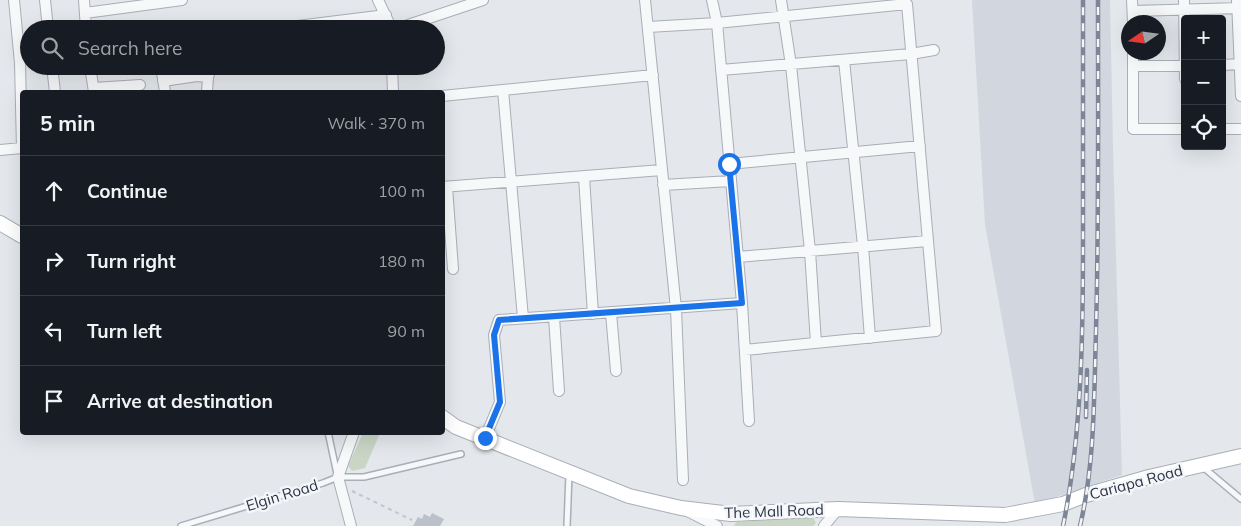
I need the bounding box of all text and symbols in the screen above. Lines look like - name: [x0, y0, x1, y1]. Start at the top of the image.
- north arrow: [1121, 15, 1166, 60]
- map controls: [1181, 15, 1226, 150]
- button: +: [1181, 15, 1226, 60]
- search box: [20, 20, 445, 75]
- icon: search: [38, 34, 66, 62]
- text: Search here: [78, 36, 182, 60]
- button: −: [1181, 60, 1226, 105]
- button: locate: [1181, 105, 1226, 150]
- text: 5 min: [40, 110, 95, 136]
- text: Walk · 370 m: [327, 113, 425, 133]
- route start: [718, 153, 741, 176]
- icon: ahead: [40, 177, 68, 205]
- text: Continue: [87, 179, 167, 203]
- text: 100 m: [378, 181, 425, 201]
- icon: right: [40, 247, 68, 275]
- text: Turn right: [87, 249, 176, 273]
- text: 180 m: [378, 251, 425, 271]
- icon: left: [40, 317, 68, 345]
- text: Turn left: [87, 319, 162, 343]
- text: 90 m: [388, 321, 425, 341]
- icon: arrive: [40, 387, 68, 415]
- text: Arrive at destination: [87, 389, 273, 413]
- route end: [474, 427, 497, 450]
- street label: Cariapa Road: [1087, 460, 1185, 504]
- street label: Elgin Road: [244, 475, 320, 515]
- street label: The Mall Road: [724, 500, 824, 522]

